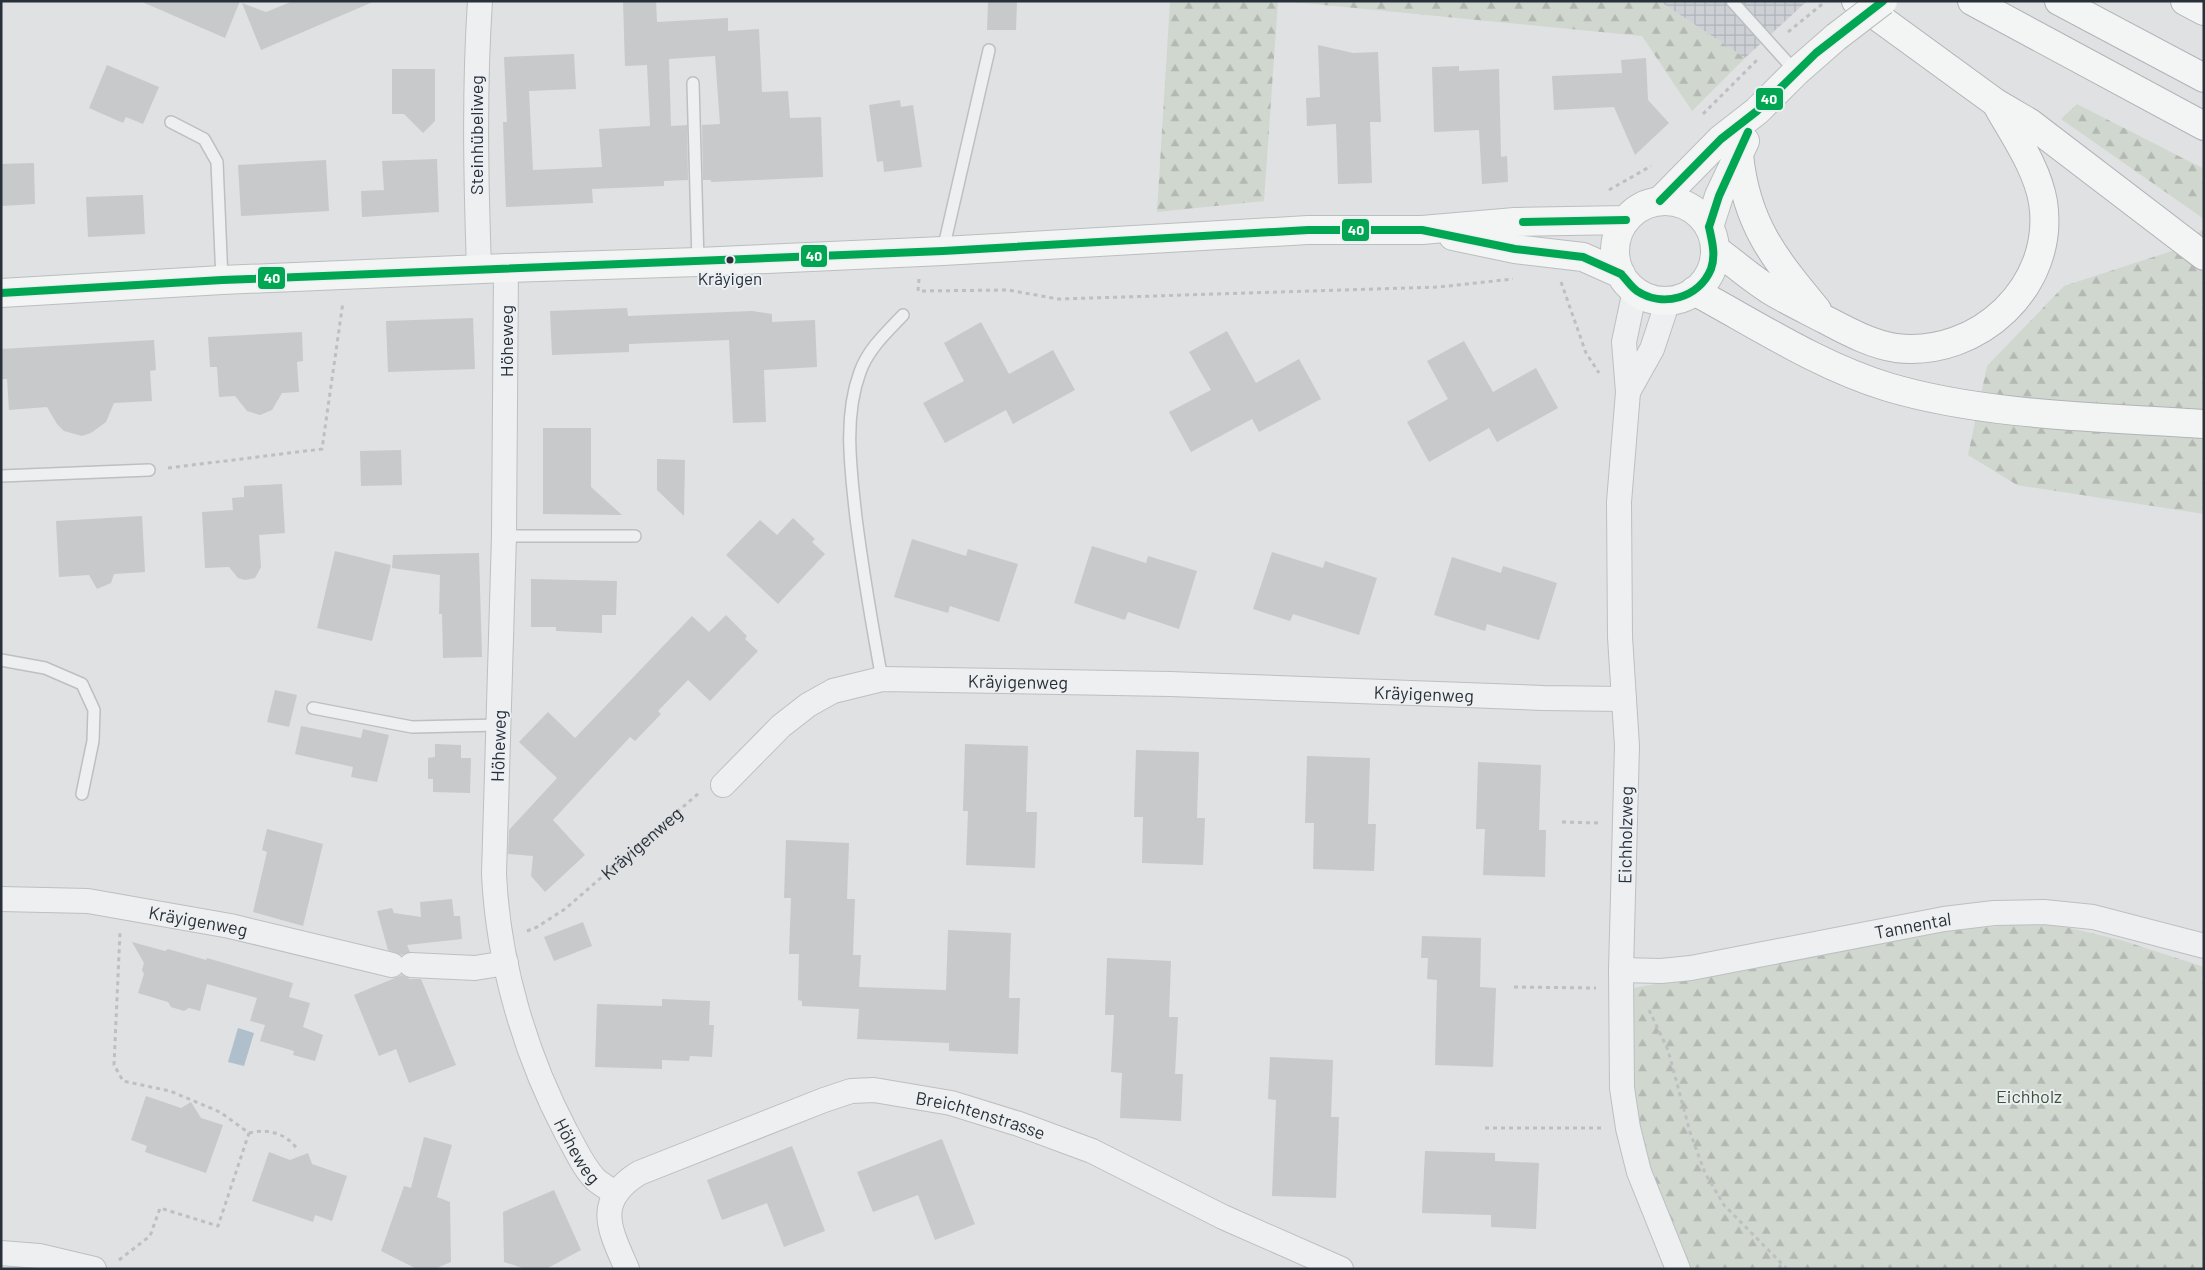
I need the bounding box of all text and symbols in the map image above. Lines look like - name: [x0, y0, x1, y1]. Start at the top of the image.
- street label: Steinhübeliweg: [465, 75, 487, 195]
- line badge: 40: [1755, 87, 1784, 111]
- text: 40: [1761, 90, 1777, 107]
- line badge: 40: [1341, 218, 1370, 242]
- text: 40: [1348, 221, 1364, 238]
- line badge: 40: [800, 244, 828, 268]
- text: 40: [806, 247, 822, 264]
- marker: Kräyigen: [725, 255, 735, 265]
- line badge: 40: [257, 266, 286, 290]
- place label: Kräyigen: [698, 268, 762, 288]
- text: 40: [264, 269, 280, 286]
- street label: Höheweg: [495, 305, 517, 377]
- street label: Kräyigenweg: [968, 669, 1068, 693]
- street label: Kräyigenweg: [1373, 681, 1474, 706]
- street label: Höheweg: [486, 710, 510, 782]
- street label: Eichholzweg: [1613, 786, 1637, 884]
- street label: Kräyigenweg: [596, 802, 686, 884]
- street label: Kräyigenweg: [147, 901, 250, 941]
- street label: Tannental: [1872, 907, 1952, 943]
- park label: Eichholz: [1996, 1085, 2062, 1107]
- street label: Breichtenstrasse: [914, 1086, 1049, 1144]
- street label: Höheweg: [550, 1114, 605, 1188]

